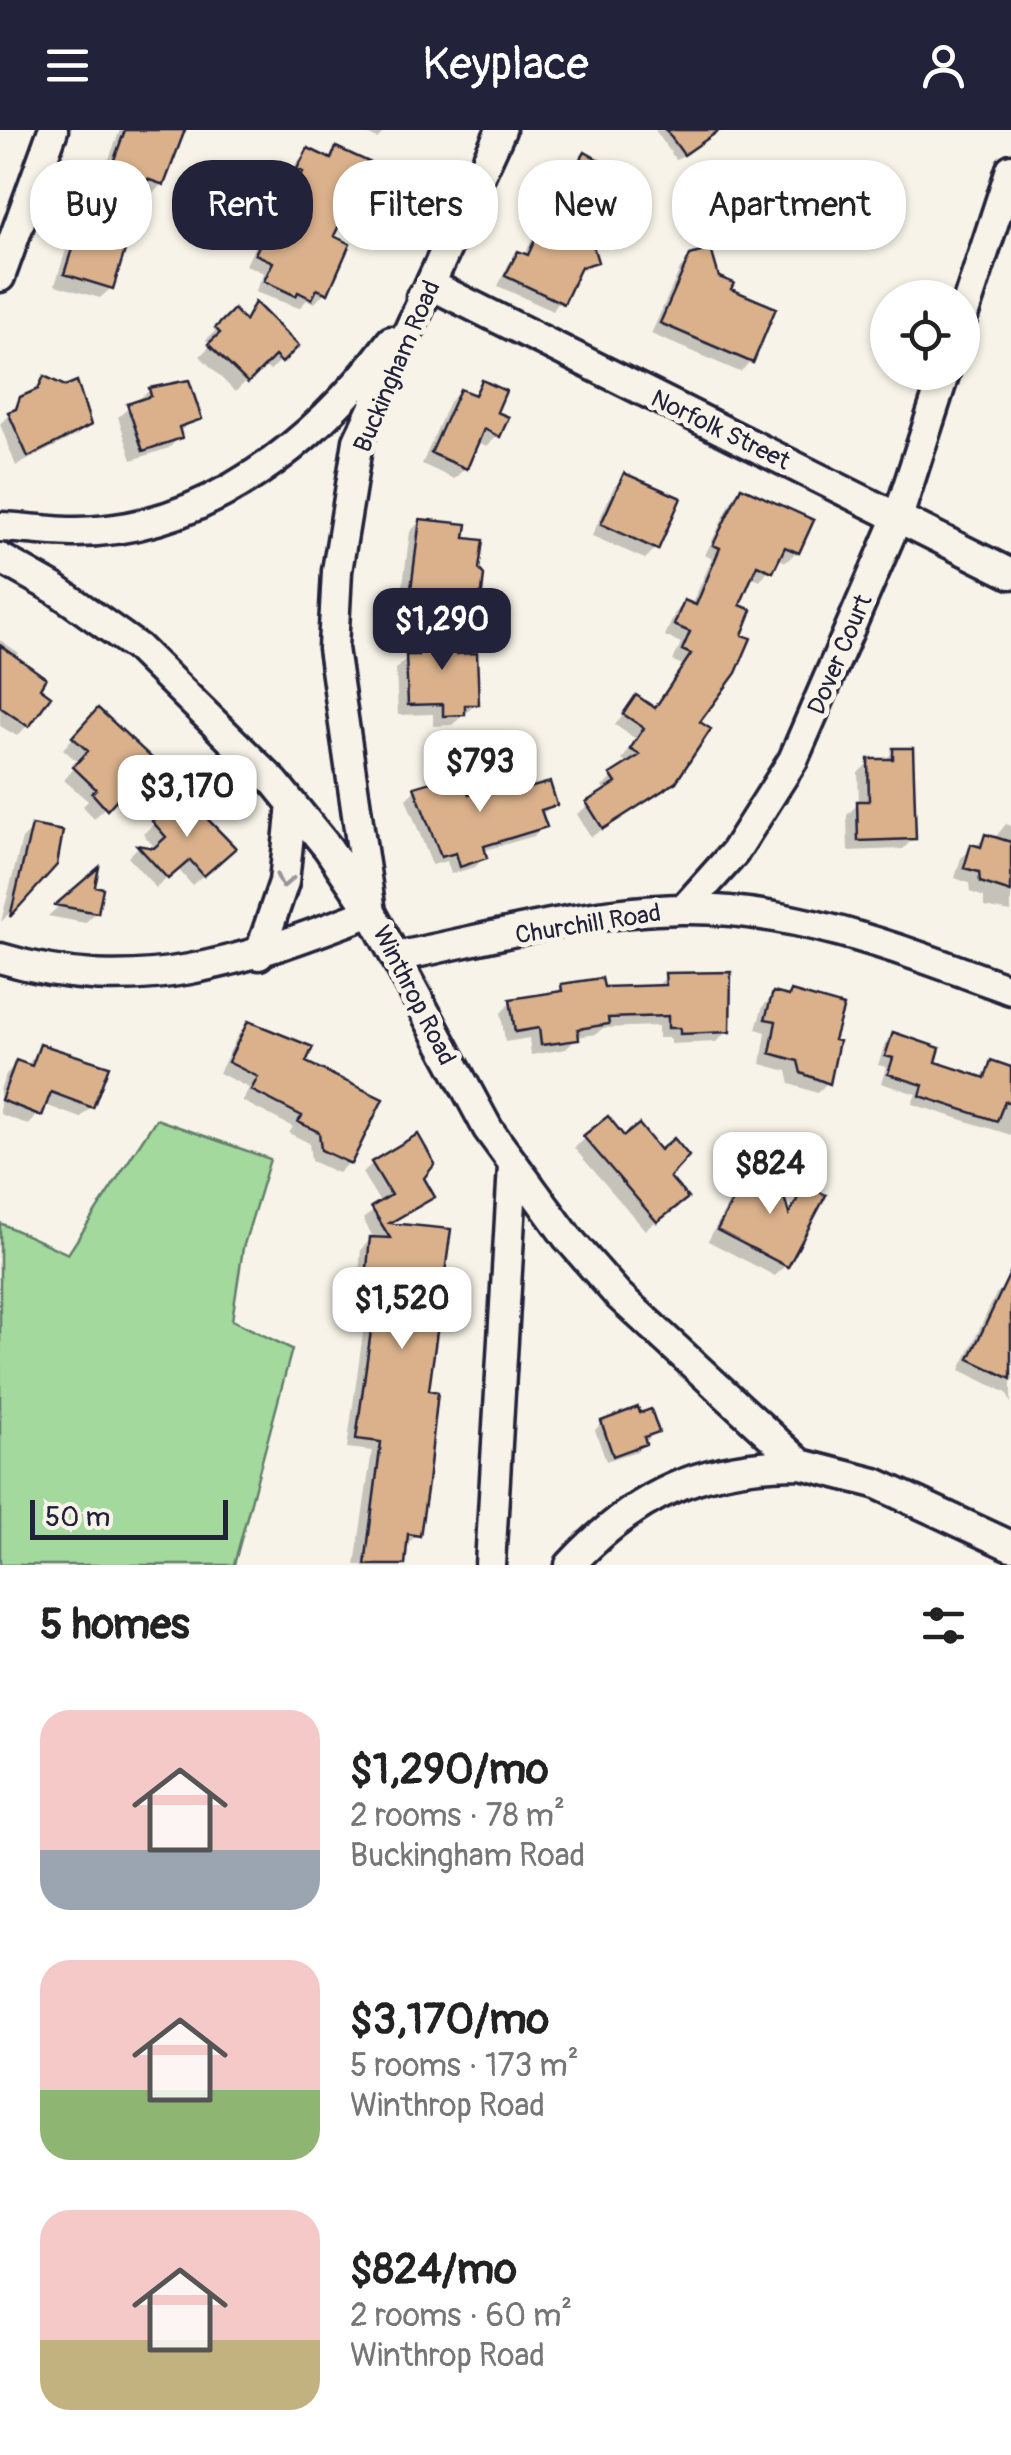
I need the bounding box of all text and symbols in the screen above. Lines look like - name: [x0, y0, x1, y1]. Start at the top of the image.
- text: Keyplace: [422, 37, 589, 93]
- icon: menu: [40, 38, 95, 93]
- icon: person: [916, 38, 971, 93]
- chip: Buy: [30, 160, 152, 250]
- chip: Rent: [172, 160, 313, 250]
- chip: Filters: [333, 160, 498, 250]
- chip: New: [518, 160, 652, 250]
- chip: Apartment: [672, 160, 906, 250]
- street label: Buckingham Road: [347, 276, 448, 457]
- map controls: [870, 280, 980, 390]
- button: locate: [870, 280, 980, 390]
- street label: Norfolk Street: [646, 383, 796, 478]
- pin: $1,290: [361, 588, 523, 673]
- street label: Dover Court: [801, 589, 880, 719]
- text: $1,290: [395, 600, 489, 640]
- pin: $793: [421, 730, 539, 815]
- text: $793: [446, 742, 514, 782]
- pin: $3,170: [106, 755, 268, 840]
- text: $3,170: [140, 767, 234, 807]
- one-way arrow: [274, 872, 295, 889]
- street label: Churchill Road: [513, 898, 663, 951]
- street label: Winthrop Road: [365, 921, 462, 1071]
- pin: $824: [711, 1132, 829, 1217]
- text: $824: [735, 1144, 805, 1184]
- pin: $1,520: [321, 1267, 483, 1352]
- text: $1,520: [354, 1279, 450, 1319]
- scale bar: [30, 1495, 228, 1540]
- text: 50 m: [45, 1500, 110, 1535]
- icon: filters: [916, 1598, 971, 1653]
- text: 5 homes: [40, 1599, 190, 1651]
- text: $1,290/mo: [350, 1744, 549, 1796]
- icon: home: [120, 1750, 240, 1870]
- text: 2 rooms · 78 m²: [350, 1796, 565, 1836]
- text: Buckingham Road: [350, 1836, 585, 1876]
- text: $3,170/mo: [350, 1994, 549, 2046]
- icon: home: [120, 2000, 240, 2120]
- text: 5 rooms · 173 m²: [350, 2046, 579, 2086]
- text: Winthrop Road: [350, 2086, 545, 2126]
- text: $824/mo: [350, 2244, 517, 2296]
- icon: home: [120, 2250, 240, 2370]
- text: 2 rooms · 60 m²: [350, 2296, 572, 2336]
- text: Winthrop Road: [350, 2336, 545, 2376]

